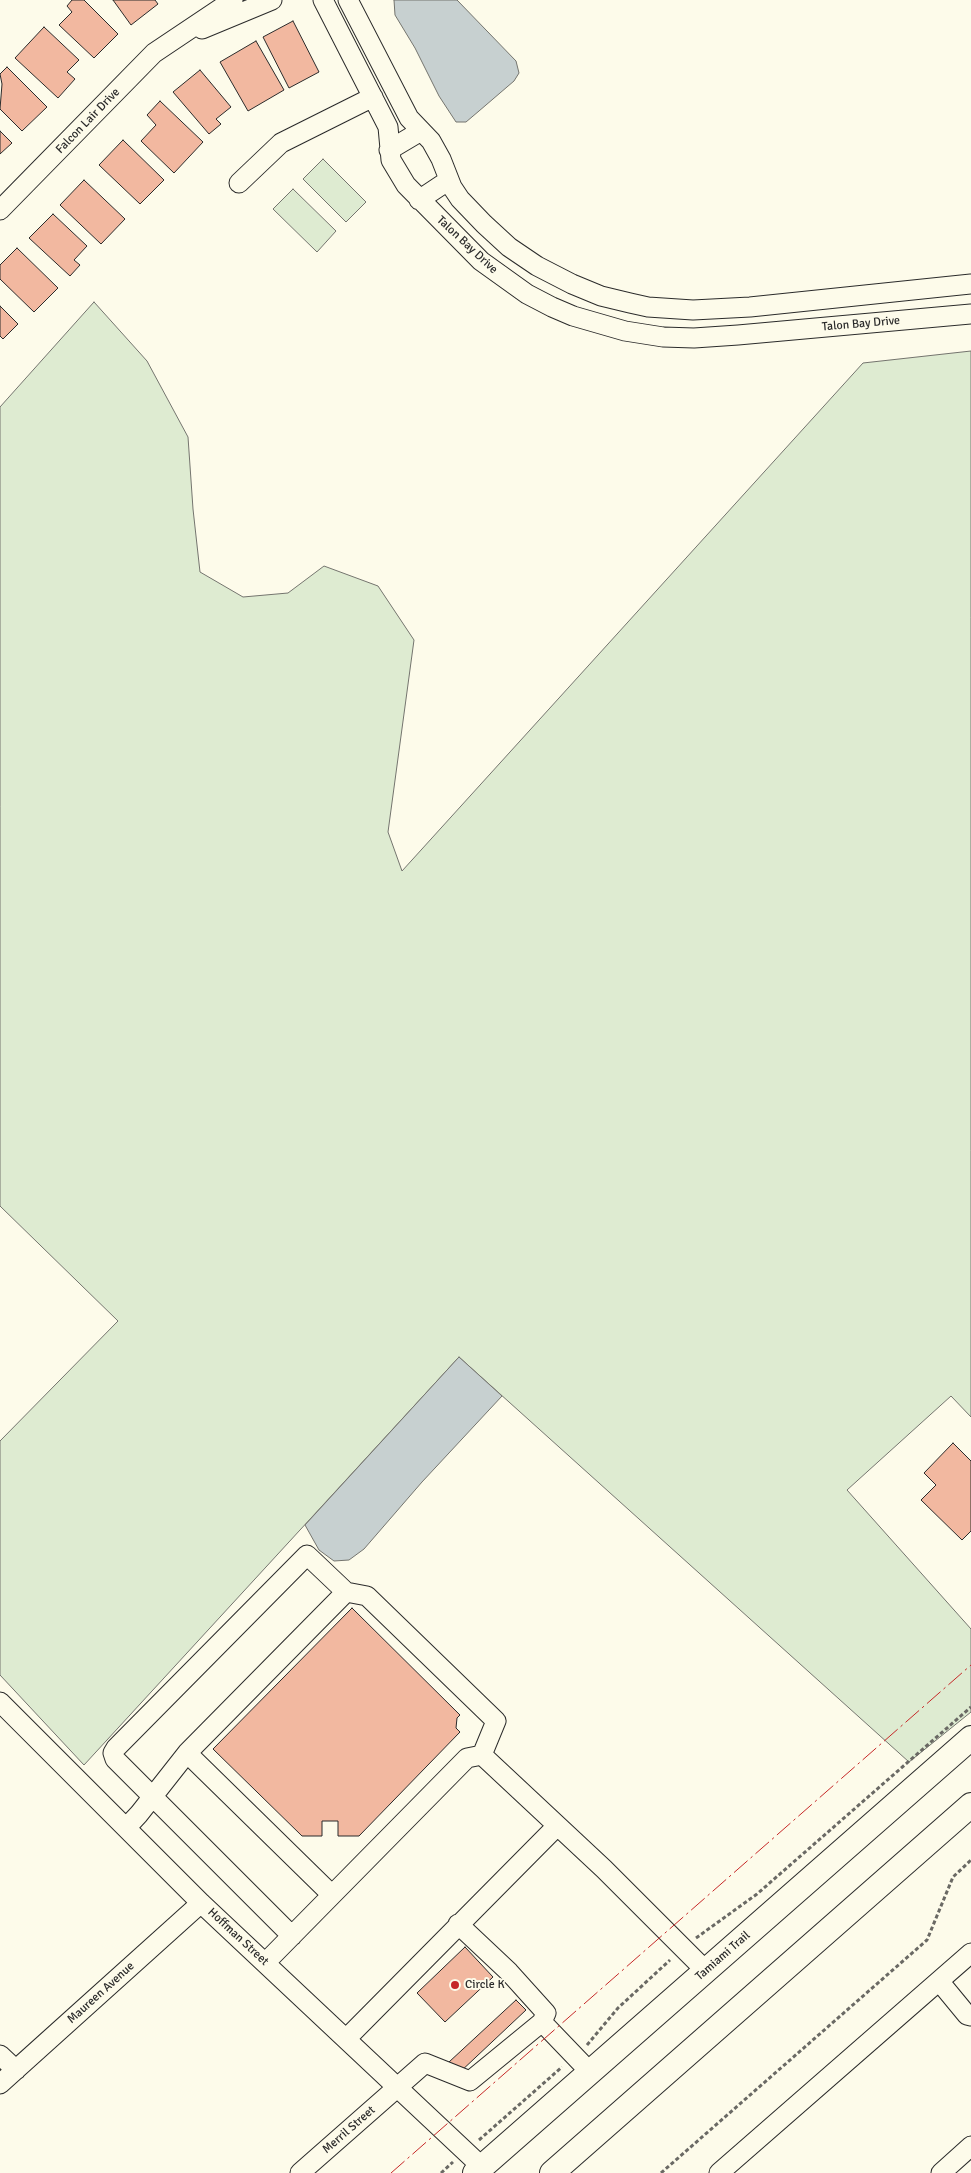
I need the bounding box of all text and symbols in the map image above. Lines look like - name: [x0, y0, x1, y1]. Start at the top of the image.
- street label: Falcon Lair Drive: [53, 85, 123, 157]
- street label: Talon Bay Drive: [433, 213, 501, 277]
- street label: Talon Bay Drive: [821, 313, 901, 335]
- street label: Hoffman Street: [205, 1905, 271, 1969]
- street label: Tamiami Trail: [693, 1928, 753, 1984]
- street label: Maureen Avenue: [65, 1959, 137, 2027]
- place label: Circle K: [465, 1978, 505, 1992]
- marker: Circle K: [449, 1979, 461, 1991]
- street label: Merril Street: [320, 2103, 378, 2157]

